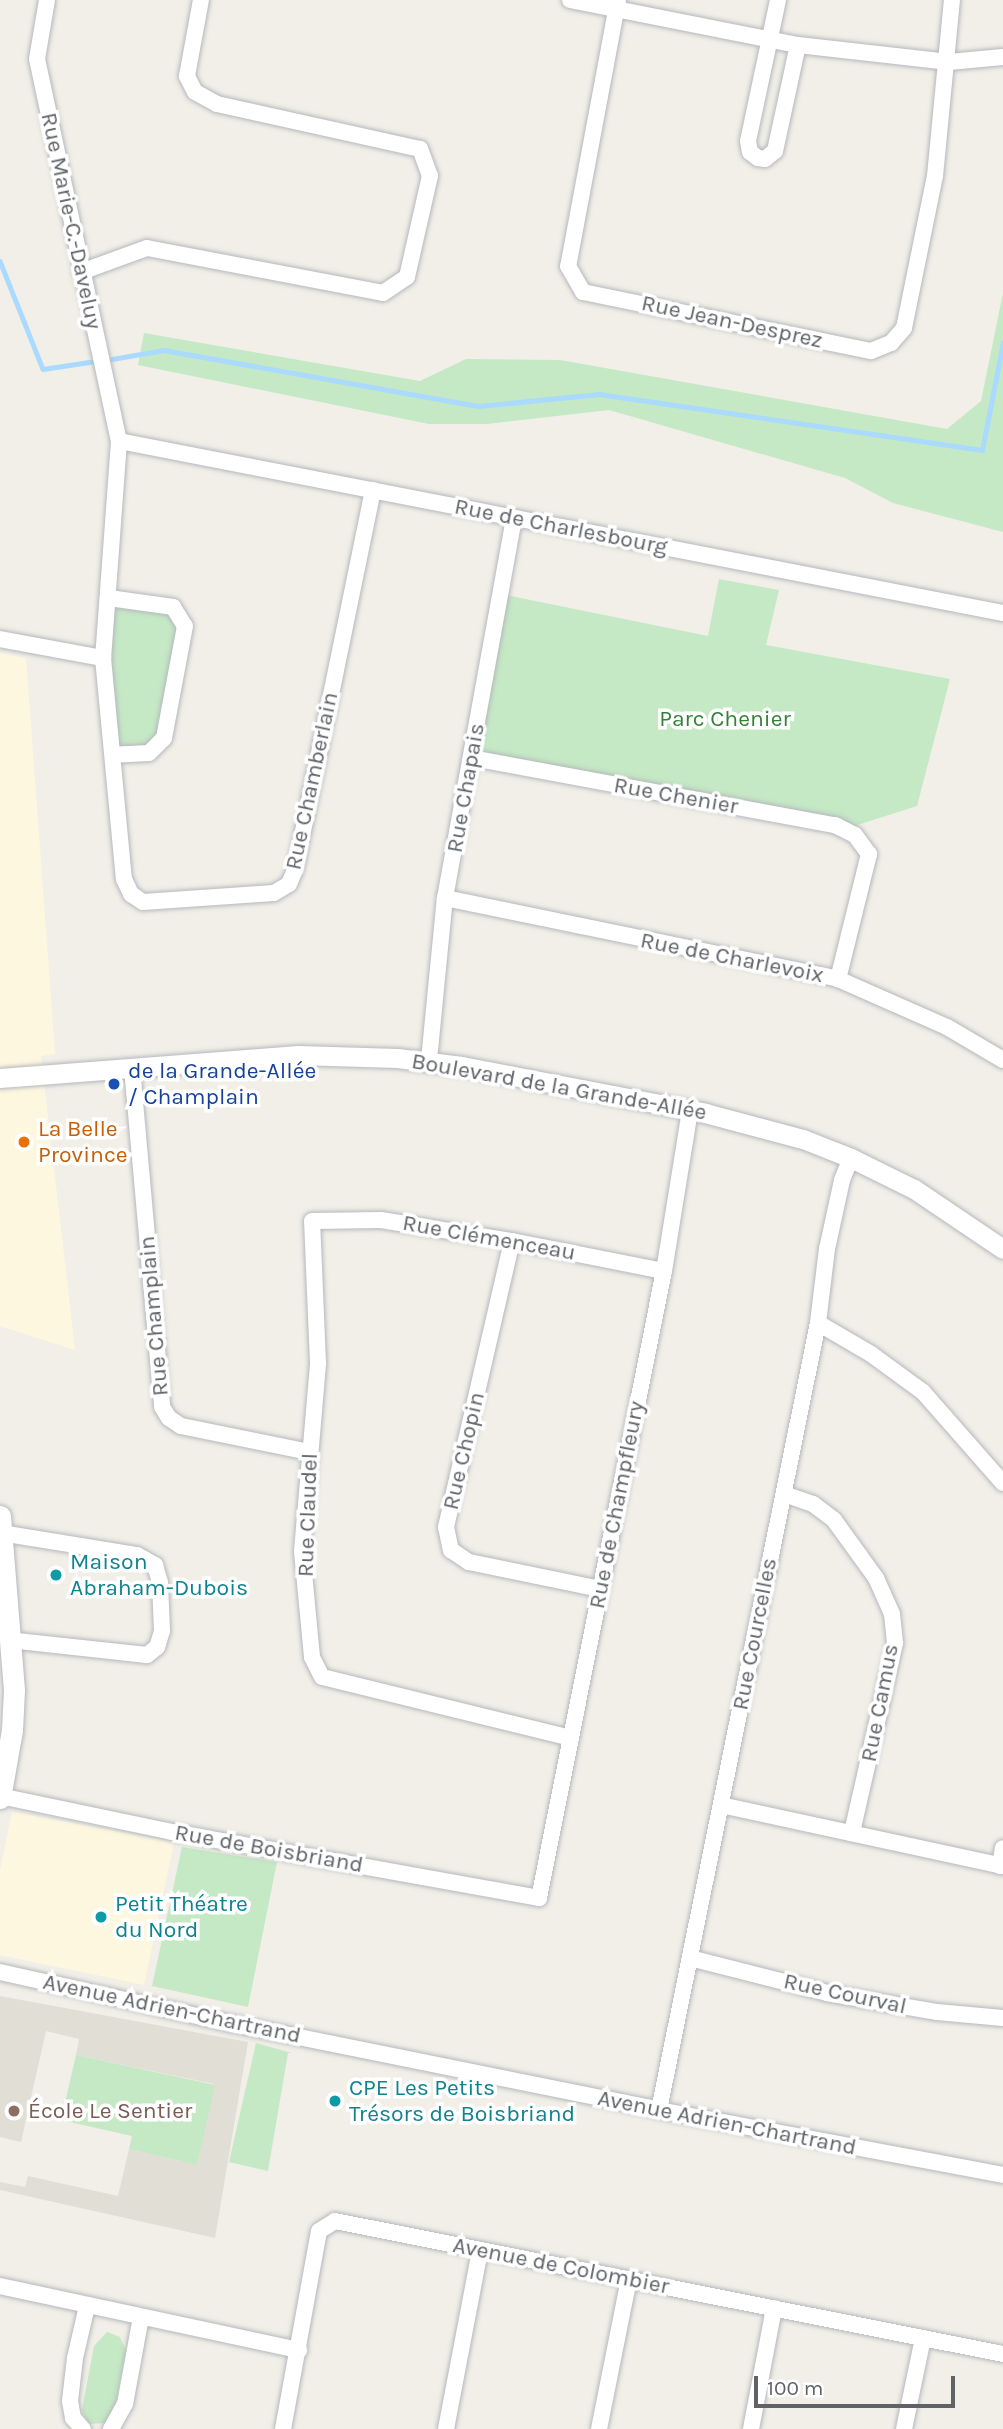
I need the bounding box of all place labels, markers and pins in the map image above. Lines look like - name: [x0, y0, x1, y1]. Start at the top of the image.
- place label: de la Grande-Allée / Champlain: [128, 1057, 316, 1111]
- marker: de la Grande-Allée / Champlain: [106, 1076, 122, 1092]
- place label: La Belle Province: [38, 1115, 128, 1169]
- marker: La Belle Province: [16, 1134, 32, 1150]
- place label: Maison Abraham-Dubois: [70, 1548, 248, 1602]
- marker: Maison Abraham-Dubois: [48, 1567, 64, 1583]
- place label: Petit Théatre du Nord: [115, 1890, 248, 1944]
- marker: Petit Théatre du Nord: [93, 1909, 109, 1925]
- place label: CPE Les Petits Trésors de Boisbriand: [349, 2074, 575, 2128]
- marker: CPE Les Petits Trésors de Boisbriand: [327, 2093, 343, 2109]
- place label: École Le Sentier: [28, 2097, 192, 2125]
- marker: École Le Sentier: [6, 2103, 22, 2119]

